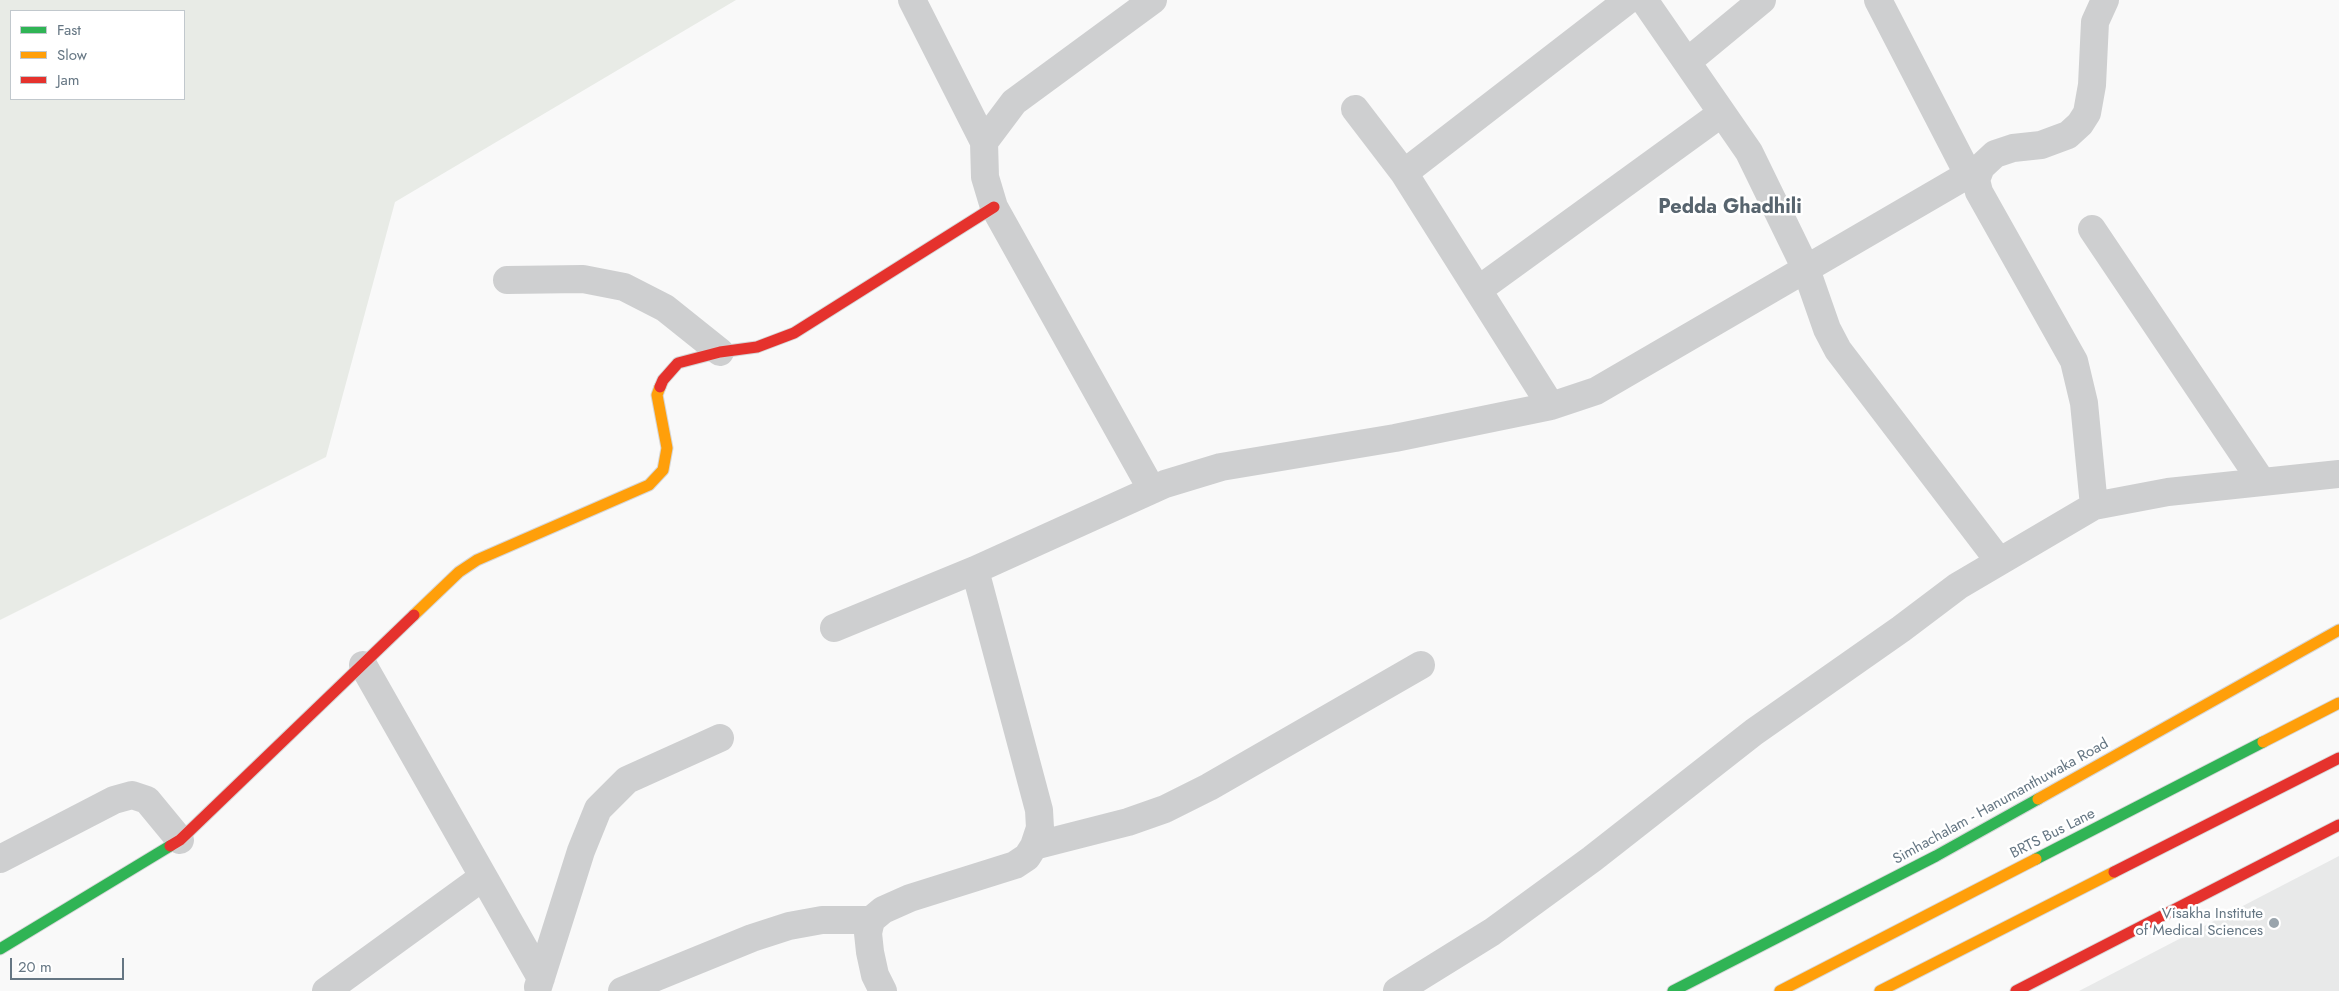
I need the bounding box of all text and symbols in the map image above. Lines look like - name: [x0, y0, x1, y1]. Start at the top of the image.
- legend: [10, 10, 185, 100]
- text: Fast: [57, 19, 81, 41]
- text: Slow: [57, 44, 87, 66]
- text: Jam: [57, 69, 80, 91]
- district label: Pedda Ghadhili: [1658, 196, 1802, 220]
- street label: Simhachalam - Hanumanthuwaka Road: [1890, 735, 2112, 869]
- street label: BRTS Bus Lane: [2008, 805, 2098, 863]
- place label: Visakha Institute of Medical Sciences: [2136, 905, 2263, 940]
- marker: Visakha Institute of Medical Sciences: [2267, 916, 2281, 930]
- scale bar: [12, 948, 126, 980]
- text: 20 m: [18, 956, 52, 978]

